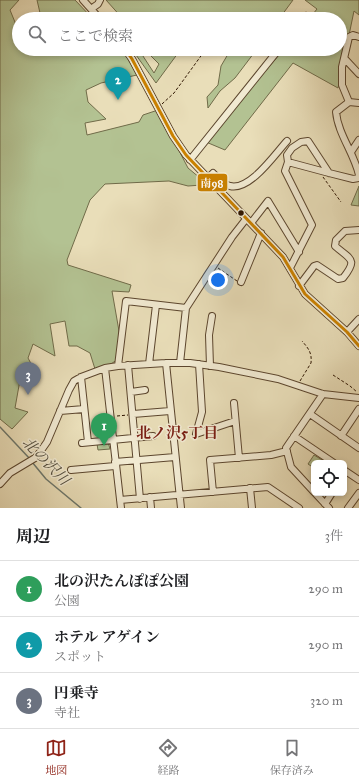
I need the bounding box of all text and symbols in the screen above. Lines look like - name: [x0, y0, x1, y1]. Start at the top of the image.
- search box: [12, 12, 347, 56]
- icon: search: [26, 23, 48, 45]
- text: ここで検索: [58, 27, 133, 45]
- pin: 2: [105, 67, 131, 100]
- line badge: 南98: [197, 173, 228, 192]
- text: 南98: [201, 177, 224, 191]
- unlabelled marker: [236, 208, 246, 218]
- your location: [208, 270, 228, 290]
- pin: 3: [15, 362, 41, 395]
- pin: 1: [91, 413, 117, 446]
- district label: 北ノ沢5丁目: [136, 424, 218, 442]
- water label: 北の沢川: [19, 433, 75, 490]
- map controls: [311, 460, 347, 496]
- button: locate: [311, 460, 347, 496]
- text: 周辺: [16, 526, 50, 547]
- text: 3件: [325, 528, 343, 544]
- text: 北の沢たんぽぽ公園: [54, 572, 189, 590]
- text: 1: [26, 581, 32, 597]
- text: 290 m: [308, 581, 343, 597]
- text: 公園: [54, 593, 80, 609]
- text: ホテル アゲイン: [54, 628, 160, 646]
- text: 2: [26, 637, 32, 653]
- text: 290 m: [308, 637, 343, 653]
- text: スポット: [54, 649, 106, 665]
- text: 円乗寺: [54, 684, 99, 702]
- text: 3: [26, 693, 32, 709]
- text: 320 m: [310, 693, 343, 709]
- text: 寺社: [54, 705, 80, 721]
- tab: 地図: [45, 737, 67, 777]
- tab: 経路: [157, 737, 179, 777]
- tab: 保存済み: [270, 737, 314, 777]

